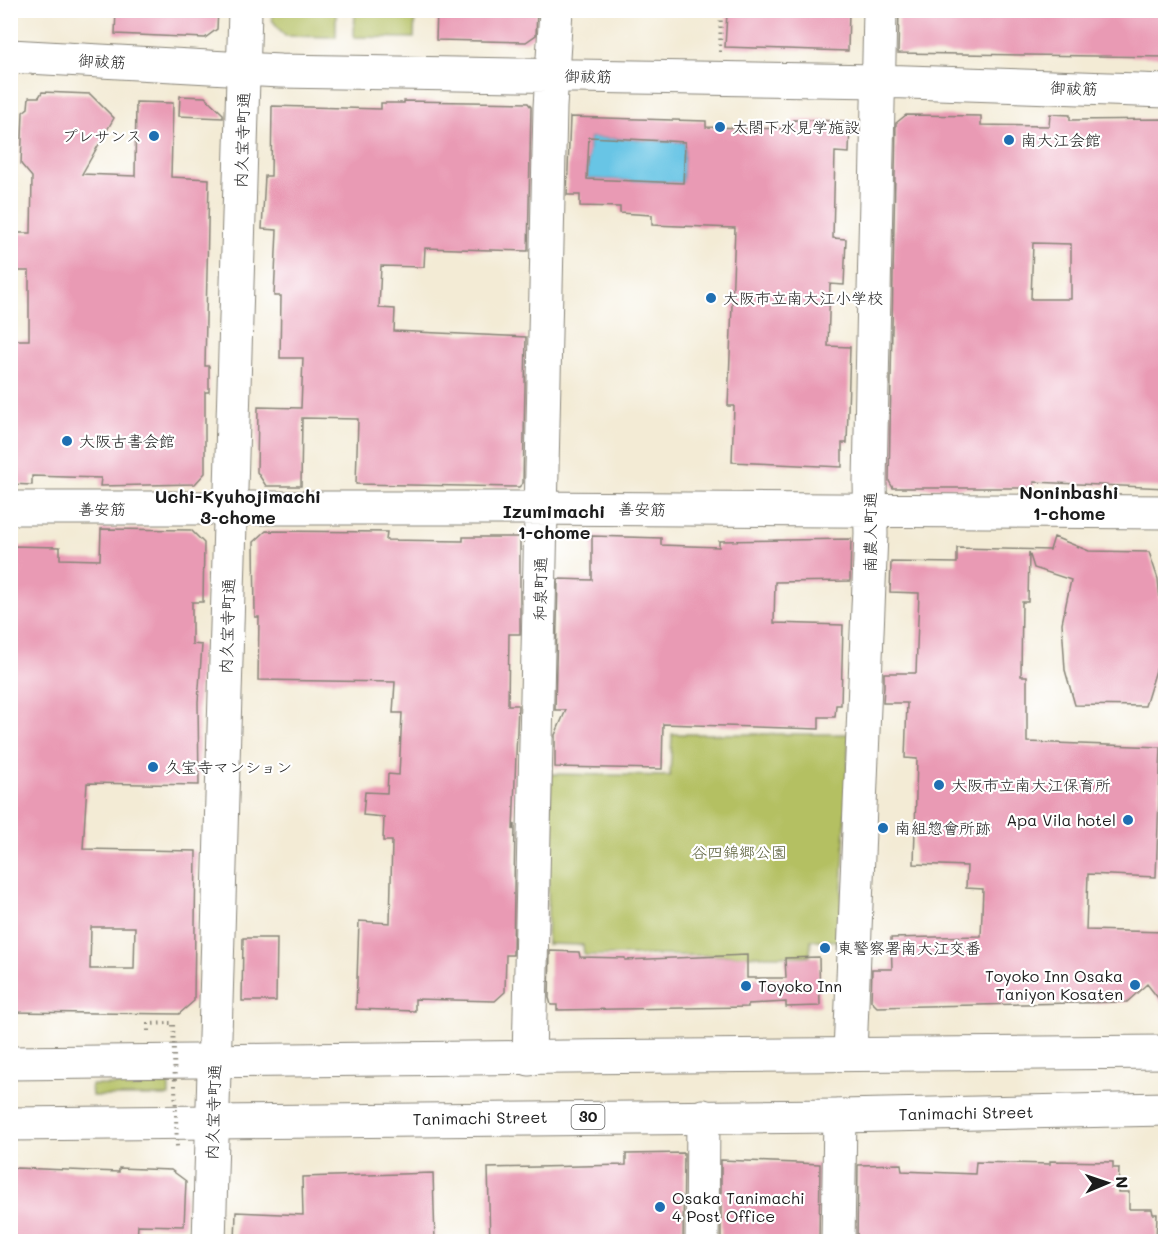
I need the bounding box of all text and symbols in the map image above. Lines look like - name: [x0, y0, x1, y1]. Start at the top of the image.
- street label: 御祓筋: [78, 49, 127, 72]
- street label: 御祓筋: [564, 65, 612, 86]
- street label: 御祓筋: [1050, 76, 1098, 99]
- street label: 内久宝寺町通: [229, 92, 254, 188]
- place label: 太閤下水見学施設: [732, 116, 860, 137]
- marker: 太閤下水見学施設: [713, 120, 727, 134]
- place label: プレサンス: [62, 125, 142, 146]
- marker: プレサンス: [147, 129, 161, 143]
- place label: 南大江会館: [1021, 129, 1101, 150]
- marker: 南大江会館: [1002, 133, 1016, 147]
- place label: 大阪市立南大江小学校: [723, 287, 883, 308]
- marker: 大阪市立南大江小学校: [704, 291, 718, 305]
- place label: 大阪古書会館: [79, 430, 175, 451]
- marker: 大阪古書会館: [60, 434, 74, 448]
- district label: Noninbashi 1-chome: [1019, 480, 1119, 525]
- district label: Uchi-Kyuhojimachi 3-chome: [155, 484, 321, 529]
- street label: 南農人町通: [859, 492, 880, 572]
- street label: 善安筋: [78, 498, 126, 519]
- street label: 善安筋: [618, 498, 666, 519]
- district label: Izumimachi 1-chome: [503, 499, 605, 544]
- street label: 和泉町通: [528, 557, 551, 621]
- street label: 内久宝寺町通: [214, 578, 239, 674]
- place label: 久宝寺マンション: [165, 756, 292, 777]
- marker: 久宝寺マンション: [146, 760, 160, 774]
- place label: 大阪市立南大江保育所: [951, 774, 1111, 795]
- marker: 大阪市立南大江保育所: [932, 778, 946, 792]
- place label: Apa Vila hotel: [1006, 809, 1116, 830]
- marker: Apa Vila hotel: [1121, 813, 1135, 827]
- place label: 南組惣會所跡: [895, 817, 991, 838]
- marker: 南組惣會所跡: [876, 821, 890, 835]
- park label: 谷四錦郷公園: [691, 841, 787, 862]
- place label: 東警察署南大江交番: [837, 937, 981, 958]
- marker: 東警察署南大江交番: [818, 941, 832, 955]
- place label: Toyoko Inn Osaka Taniyon Kosaten: [985, 965, 1123, 1004]
- place label: Toyoko Inn: [758, 975, 842, 996]
- marker: Toyoko Inn Osaka Taniyon Kosaten: [1128, 978, 1142, 992]
- marker: Toyoko Inn: [739, 979, 753, 993]
- street label: 内久宝寺町通: [200, 1064, 225, 1160]
- street label: Tanimachi Street: [898, 1101, 1034, 1124]
- road number: 30: [572, 1105, 604, 1129]
- street label: Tanimachi Street: [412, 1106, 548, 1129]
- north arrow: [1077, 1153, 1137, 1213]
- text: N: [1112, 1176, 1133, 1189]
- place label: Osaka Tanimachi 4 Post Office: [672, 1187, 805, 1226]
- marker: Osaka Tanimachi 4 Post Office: [653, 1200, 667, 1214]

